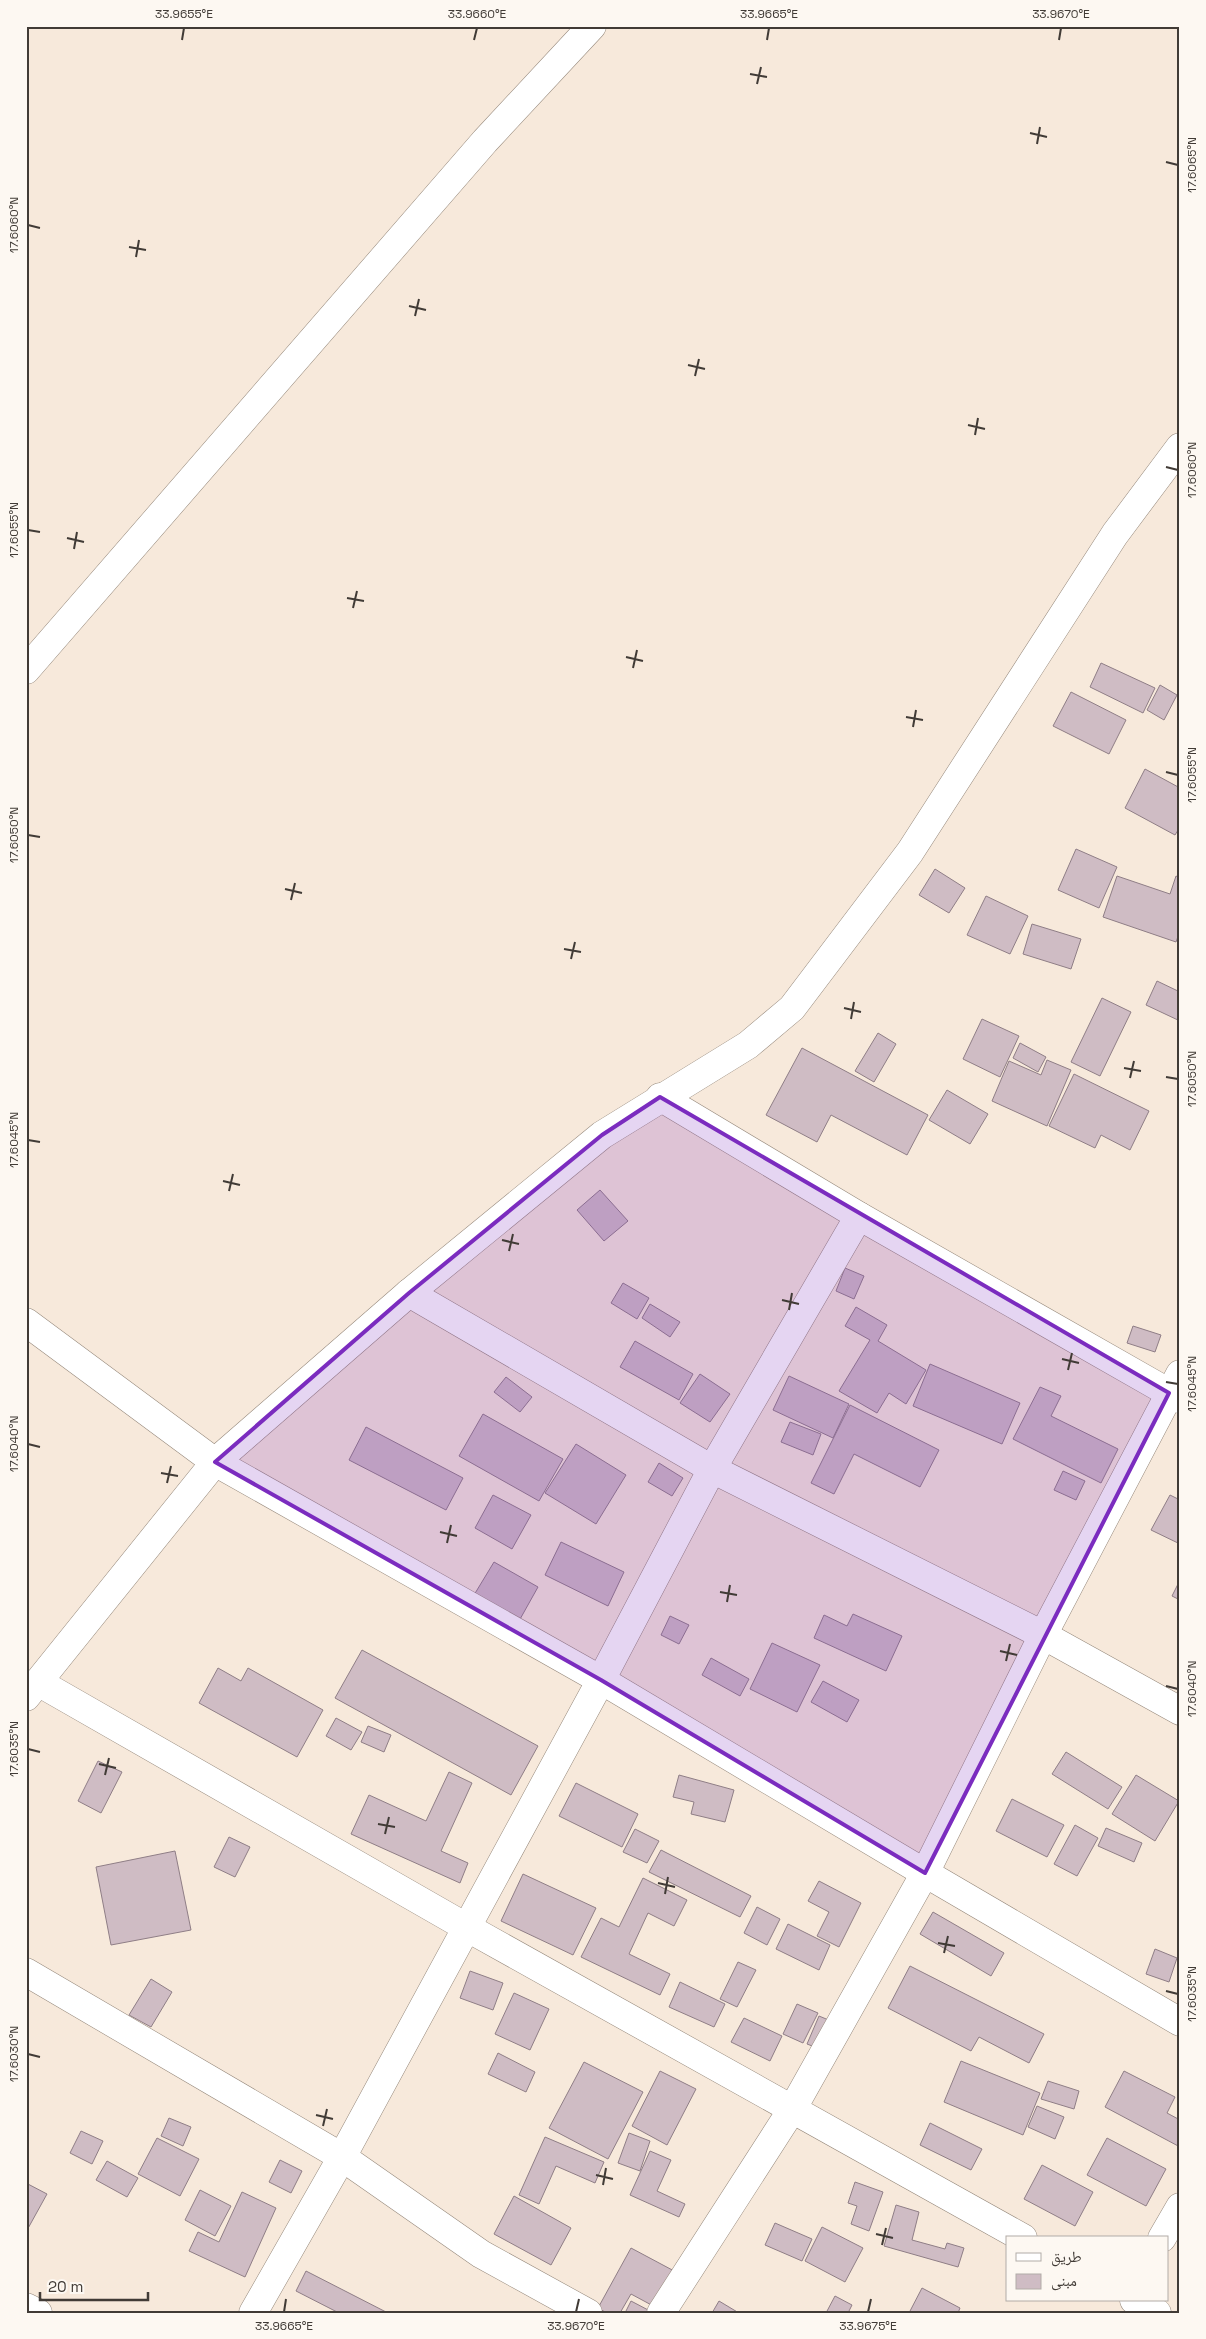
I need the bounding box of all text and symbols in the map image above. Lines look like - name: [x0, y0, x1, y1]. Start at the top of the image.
- text: 33.9655°E: [155, 6, 213, 22]
- text: 33.9660°E: [448, 6, 507, 22]
- text: 33.9665°E: [740, 6, 798, 22]
- text: 33.9670°E: [1032, 6, 1090, 22]
- text: 17.6065°N: [1184, 137, 1200, 193]
- text: 17.6060°N: [6, 197, 22, 253]
- text: 17.6060°N: [1184, 442, 1200, 498]
- text: 17.6055°N: [6, 502, 22, 558]
- text: 17.6055°N: [1184, 747, 1200, 803]
- text: 17.6050°N: [6, 807, 22, 863]
- text: 17.6050°N: [1184, 1051, 1200, 1107]
- text: 17.6045°N: [6, 1112, 22, 1168]
- text: 17.6045°N: [1184, 1356, 1200, 1412]
- text: 17.6040°N: [6, 1416, 22, 1472]
- text: 17.6040°N: [1184, 1661, 1200, 1717]
- text: 17.6035°N: [6, 1721, 22, 1777]
- text: 17.6035°N: [1184, 1966, 1200, 2022]
- text: 17.6030°N: [6, 2026, 22, 2082]
- legend: [1006, 2236, 1168, 2302]
- text: طريق: [1051, 2247, 1082, 2267]
- scale bar: [40, 2269, 148, 2301]
- text: مبنى: [1051, 2271, 1077, 2291]
- text: 20 m: [48, 2277, 83, 2296]
- text: 33.9665°E: [255, 2318, 313, 2334]
- text: 33.9670°E: [547, 2318, 605, 2334]
- text: 33.9675°E: [839, 2318, 897, 2334]

